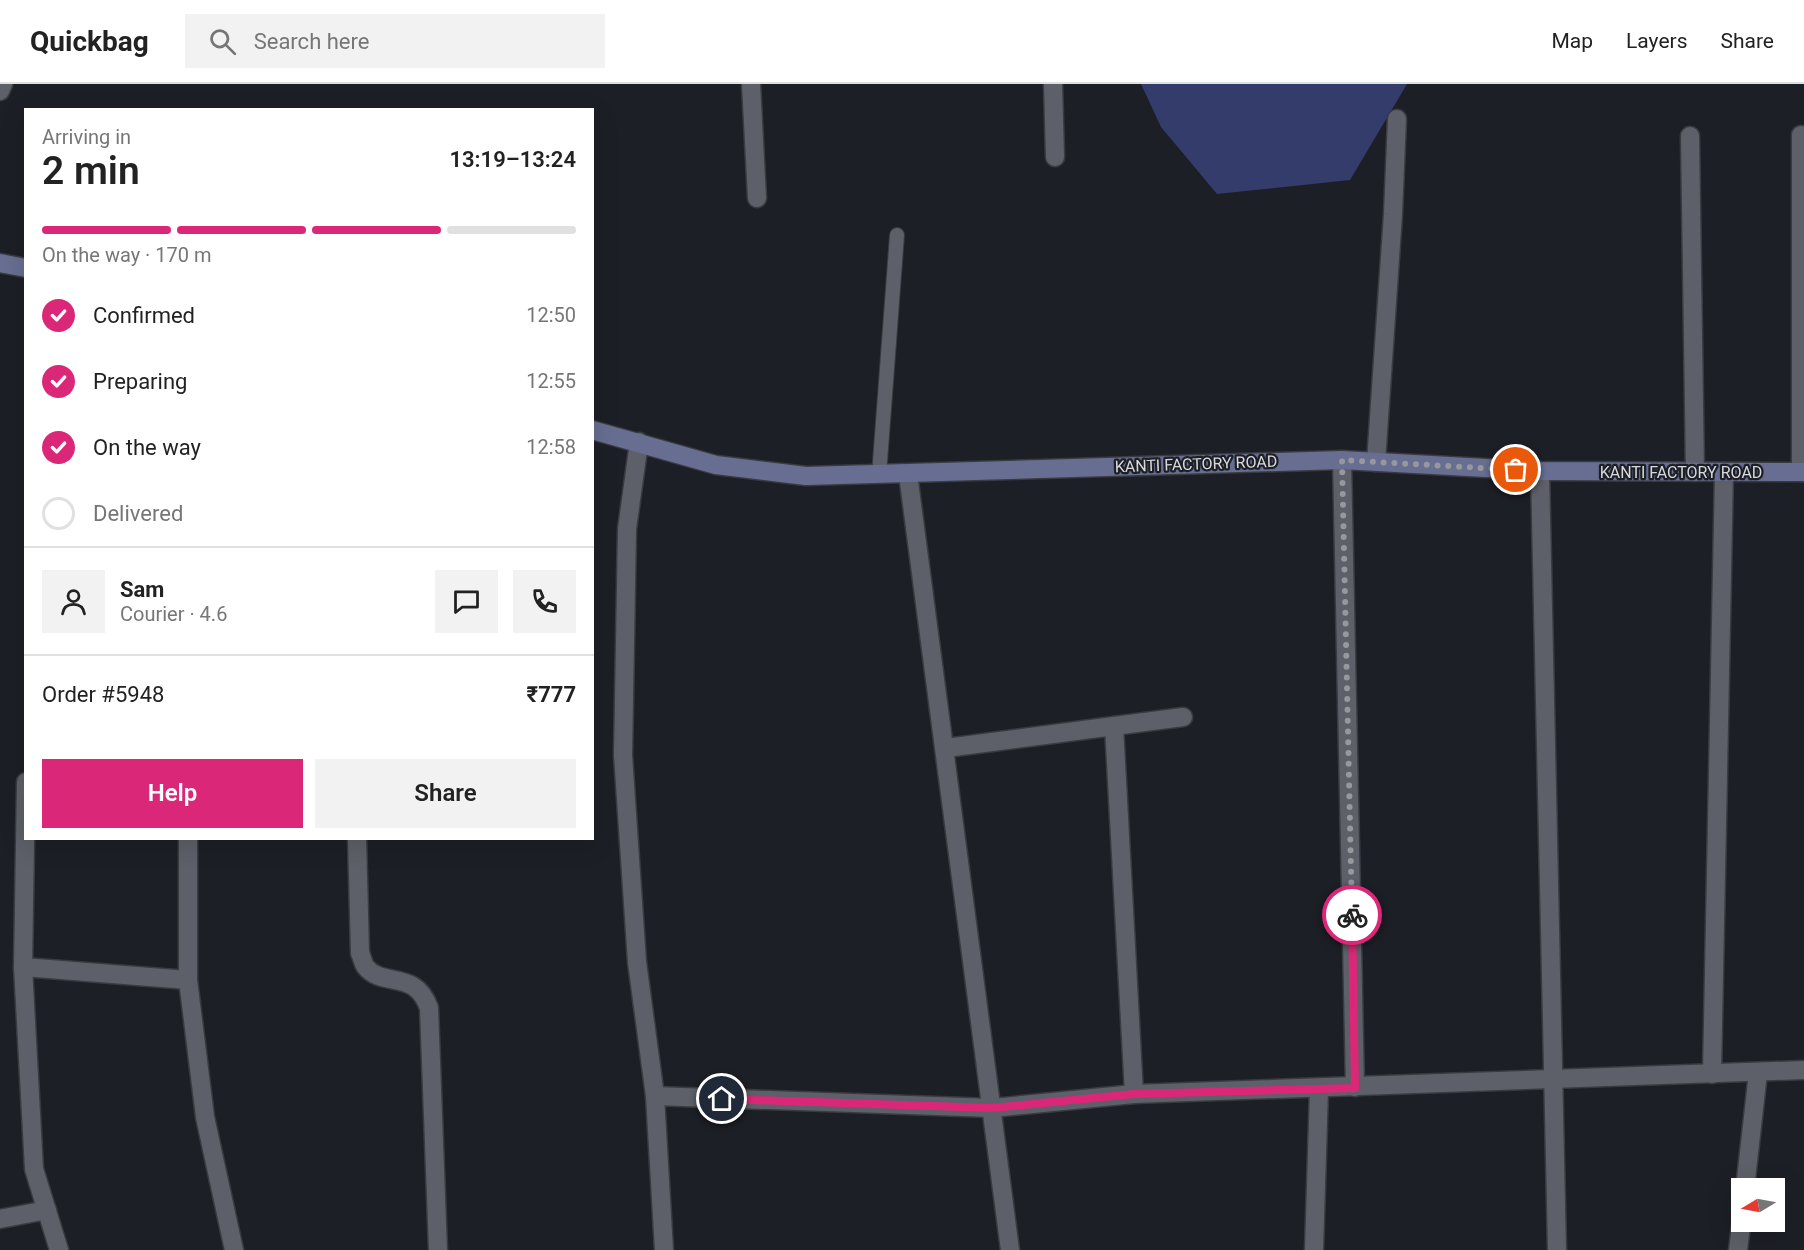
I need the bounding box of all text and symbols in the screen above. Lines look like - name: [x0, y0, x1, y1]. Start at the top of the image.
- search box: [185, 14, 605, 68]
- text: Quickbag: [30, 25, 149, 58]
- icon: search: [206, 25, 239, 58]
- text: Search here: [254, 29, 369, 54]
- text: Map: [1551, 29, 1593, 53]
- text: Layers: [1626, 29, 1687, 53]
- text: Share: [1720, 29, 1774, 53]
- text: Arriving in: [42, 125, 131, 149]
- text: 13:19–13:24: [449, 147, 576, 172]
- text: 2 min: [42, 148, 140, 194]
- text: On the way · 170 m: [42, 243, 211, 267]
- icon: check: [42, 299, 75, 332]
- text: Confirmed: [93, 303, 195, 328]
- text: 12:50: [526, 303, 576, 327]
- icon: check: [42, 365, 75, 398]
- text: Preparing: [93, 369, 187, 394]
- text: 12:55: [526, 369, 576, 393]
- icon: check: [42, 431, 75, 464]
- text: On the way: [93, 435, 201, 460]
- text: 12:58: [526, 435, 576, 459]
- pin: [1490, 444, 1541, 495]
- street label: KANTI FACTORY ROAD: [1114, 452, 1278, 476]
- icon: bag: [1499, 453, 1532, 486]
- street label: KANTI FACTORY ROAD: [1600, 463, 1762, 482]
- text: Delivered: [93, 501, 183, 526]
- button: person: [42, 570, 105, 633]
- button: chat: [435, 570, 498, 633]
- button: phone: [513, 570, 576, 633]
- text: Sam: [120, 577, 164, 602]
- text: Courier · 4.6: [120, 602, 227, 626]
- text: Order #5948: [42, 682, 164, 707]
- text: ₹777: [527, 682, 576, 707]
- button: Help: [42, 759, 303, 828]
- button: Share: [315, 759, 576, 828]
- courier: [1322, 885, 1382, 945]
- icon: bike: [1336, 899, 1369, 932]
- pin: [696, 1073, 747, 1124]
- icon: home: [705, 1082, 738, 1115]
- north arrow: [1731, 1178, 1785, 1232]
- map controls: [1731, 1178, 1785, 1232]

